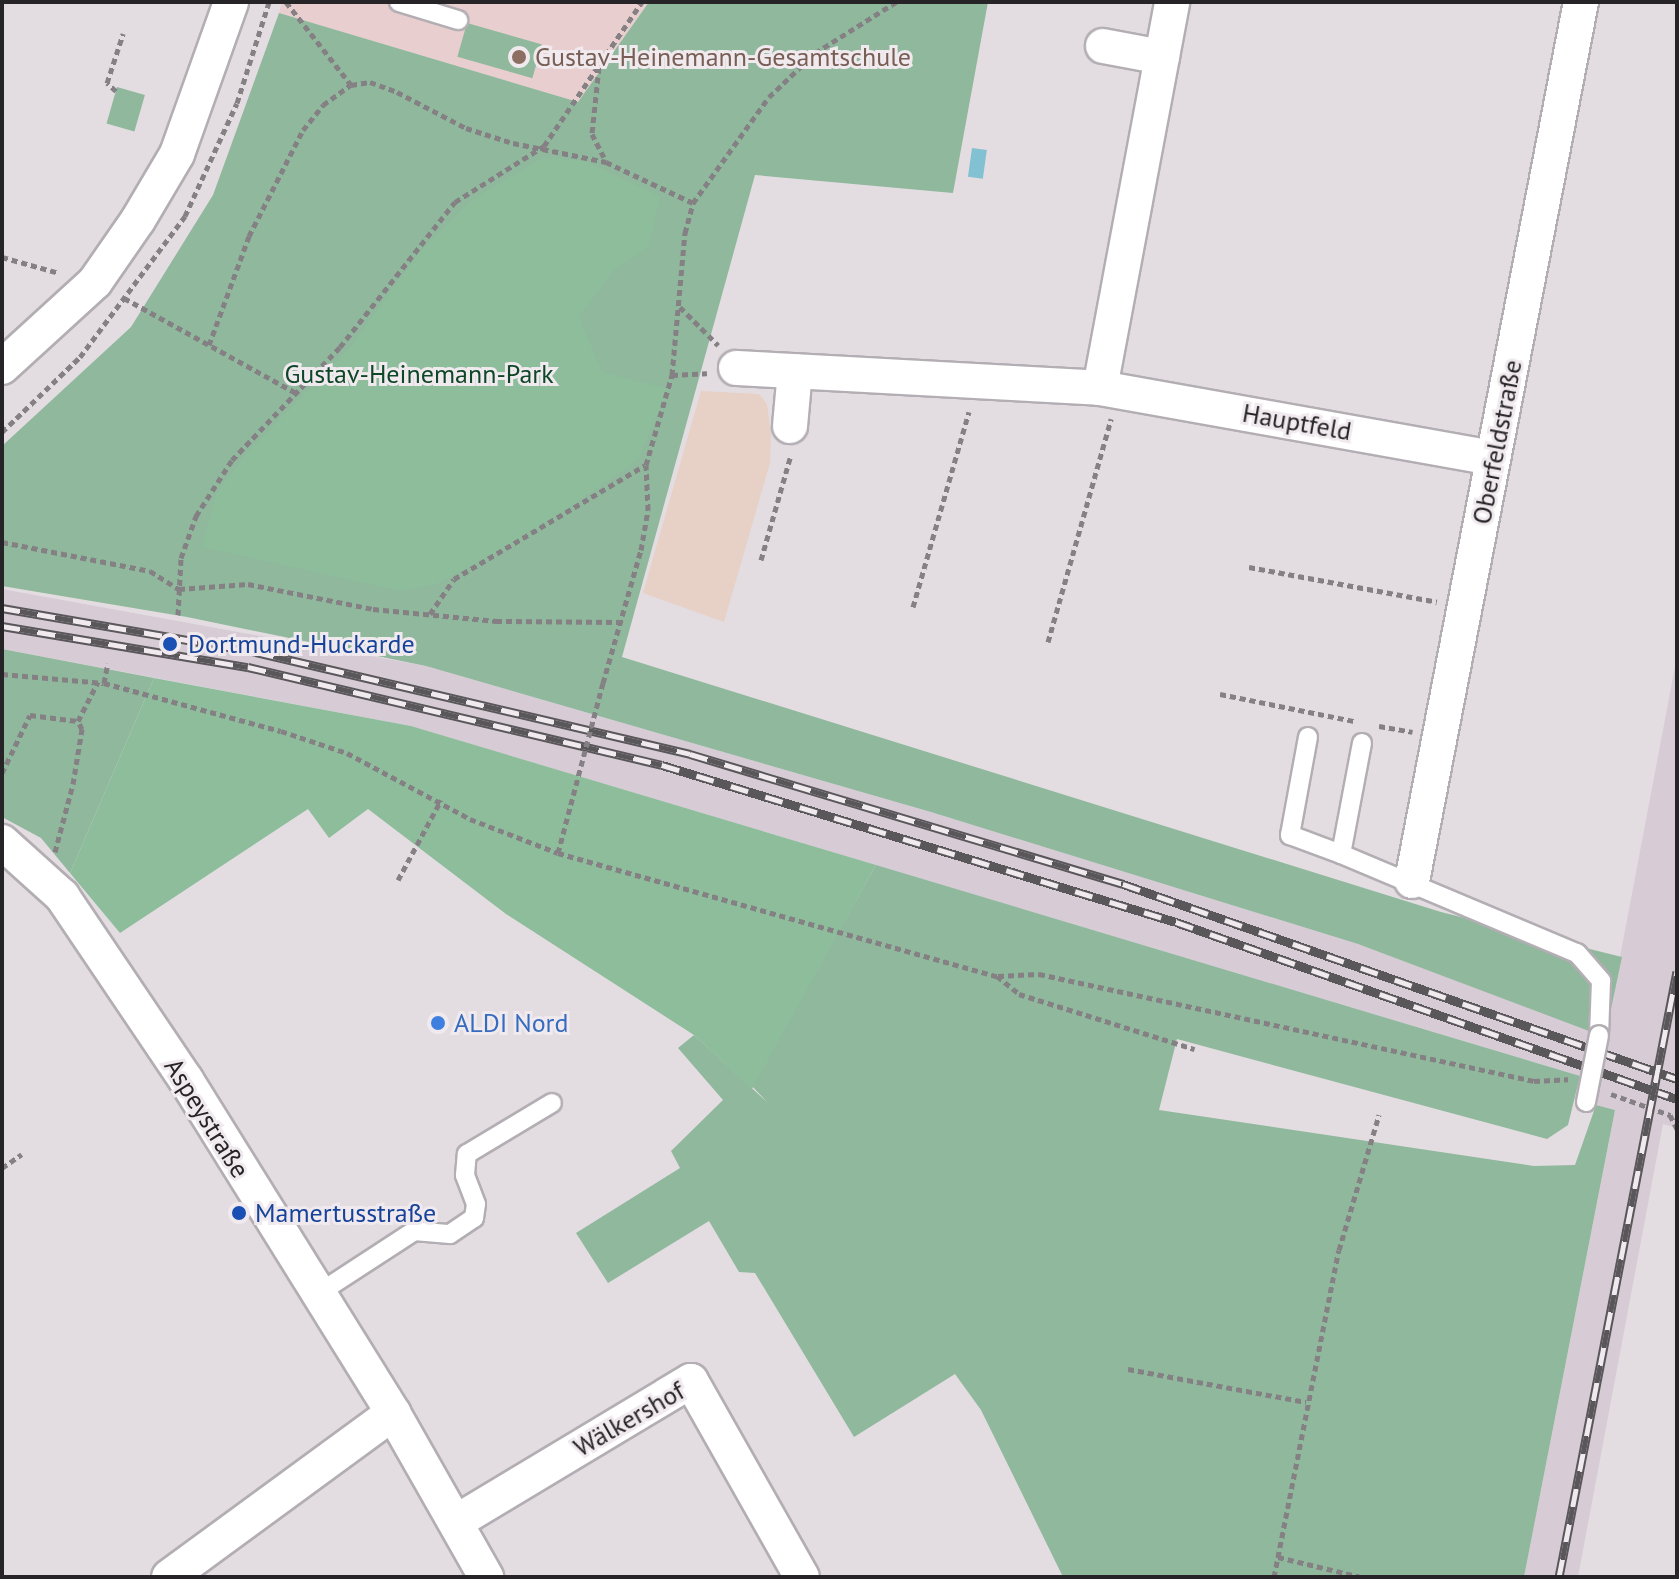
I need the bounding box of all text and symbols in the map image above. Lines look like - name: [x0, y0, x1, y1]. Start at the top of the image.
- place label: Gustav-Heinemann-Gesamtschule: [535, 41, 911, 73]
- marker: Gustav-Heinemann-Gesamtschule: [510, 48, 528, 66]
- street label: Oberfeldstraße: [1466, 357, 1528, 527]
- park label: Gustav-Heinemann-Park: [284, 358, 554, 390]
- street label: Hauptfeld: [1240, 397, 1354, 447]
- place label: Dortmund-Huckarde: [188, 628, 415, 660]
- marker: Dortmund-Huckarde: [159, 633, 181, 655]
- place label: ALDI Nord: [454, 1007, 568, 1039]
- marker: ALDI Nord: [429, 1014, 447, 1032]
- street label: Aspeystraße: [158, 1052, 256, 1184]
- place label: Mamertusstraße: [255, 1197, 436, 1229]
- marker: Mamertusstraße: [230, 1204, 248, 1222]
- street label: Wälkershof: [568, 1375, 690, 1463]

